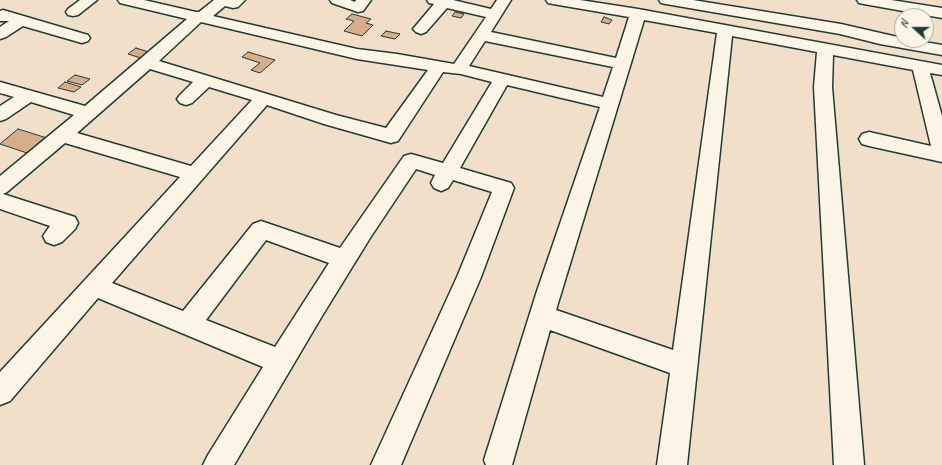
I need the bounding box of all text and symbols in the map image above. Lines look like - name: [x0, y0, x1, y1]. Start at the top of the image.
- north arrow: [894, 8, 934, 48]
- text: N: [896, 18, 911, 30]

